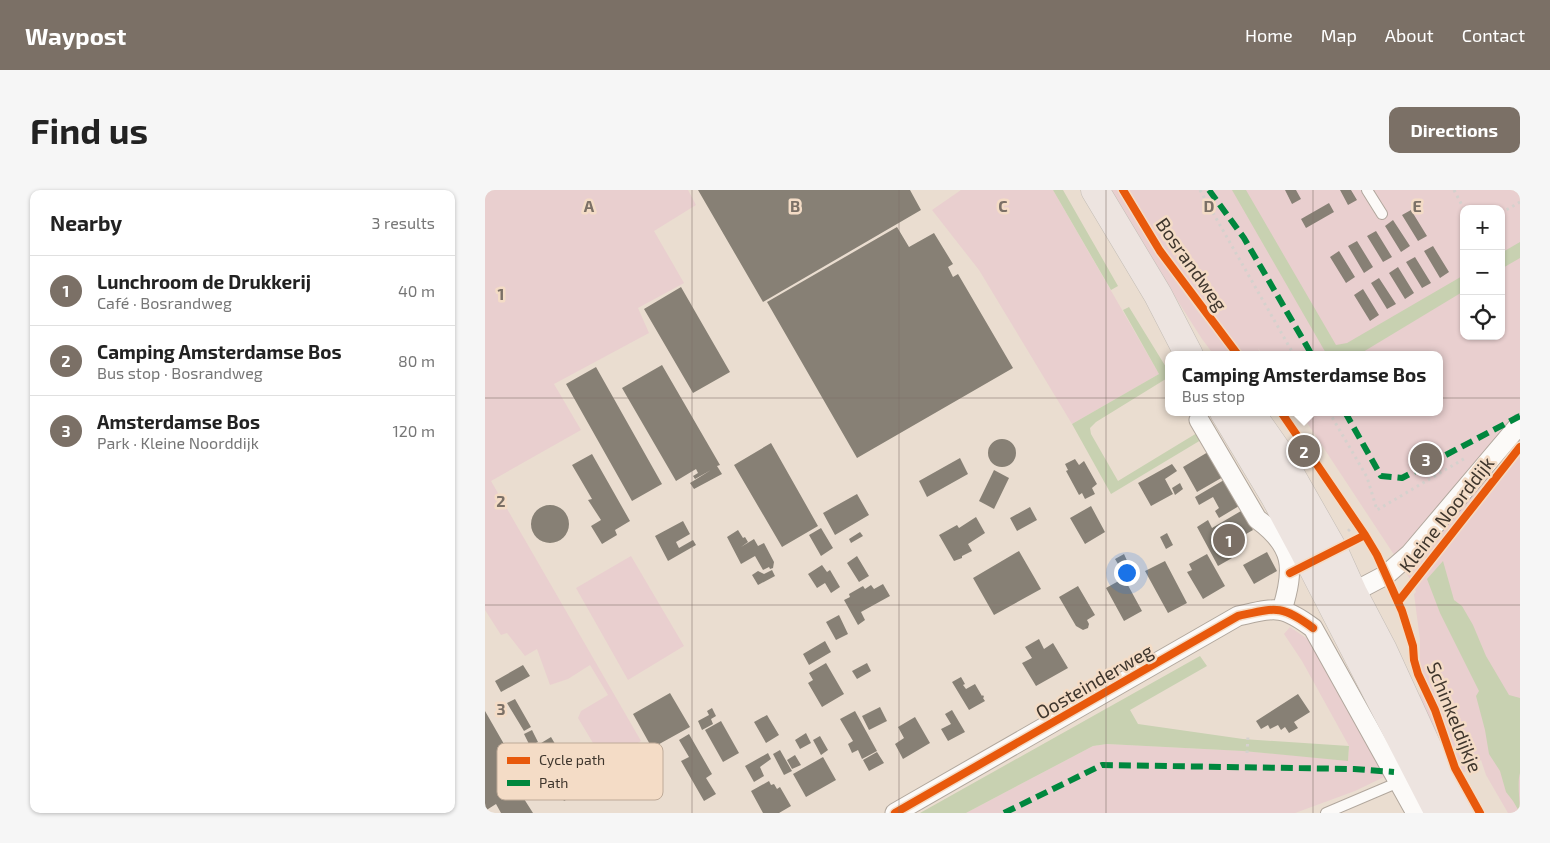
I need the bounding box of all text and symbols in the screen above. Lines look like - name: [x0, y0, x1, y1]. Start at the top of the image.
- text: Waypost: [25, 21, 126, 50]
- text: Home: [1245, 24, 1293, 46]
- text: Map: [1321, 24, 1357, 46]
- text: About: [1385, 24, 1434, 46]
- text: Contact: [1462, 24, 1525, 46]
- button: Directions: [1389, 107, 1520, 153]
- text: Find us: [30, 109, 148, 151]
- text: A: [584, 196, 595, 215]
- text: B: [790, 196, 800, 215]
- text: C: [998, 196, 1008, 215]
- text: D: [1204, 196, 1215, 215]
- text: E: [1412, 196, 1422, 215]
- map controls: [1460, 205, 1505, 340]
- button: +: [1460, 205, 1505, 250]
- text: Nearby: [50, 210, 122, 235]
- text: 3 results: [372, 213, 435, 232]
- street label: Bosrandweg: [1151, 213, 1233, 315]
- button: −: [1460, 250, 1505, 295]
- text: Lunchroom de Drukkerij: [97, 270, 311, 293]
- text: 1: [63, 281, 69, 300]
- text: 40 m: [398, 281, 435, 300]
- text: 1: [498, 284, 504, 303]
- text: Café · Bosrandweg: [97, 293, 232, 312]
- button: locate: [1460, 295, 1505, 340]
- text: Camping Amsterdamse Bos: [97, 340, 342, 363]
- text: 2: [61, 351, 71, 370]
- text: 80 m: [398, 351, 435, 370]
- popup: [1165, 351, 1443, 416]
- text: Bus stop · Bosrandweg: [97, 363, 263, 382]
- text: Camping Amsterdamse Bos: [1182, 363, 1426, 386]
- text: Bus stop: [1182, 386, 1245, 405]
- text: Amsterdamse Bos: [97, 410, 260, 433]
- text: 3: [61, 421, 71, 440]
- text: 120 m: [392, 421, 435, 440]
- pin: 2: [1288, 432, 1320, 470]
- text: Park · Kleine Noorddijk: [97, 433, 259, 452]
- pin: 3: [1410, 440, 1442, 478]
- street label: Kleine Noorddijk: [1394, 451, 1499, 576]
- text: 2: [496, 491, 506, 510]
- pin: 1: [1213, 521, 1245, 559]
- your location: [1114, 560, 1140, 586]
- street label: Oosteinderweg: [1031, 638, 1157, 724]
- street label: Schinkeldijkje: [1422, 658, 1488, 776]
- text: 3: [496, 699, 506, 718]
- legend: [497, 743, 663, 800]
- text: Cycle path: [539, 751, 605, 768]
- text: Path: [539, 774, 568, 791]

